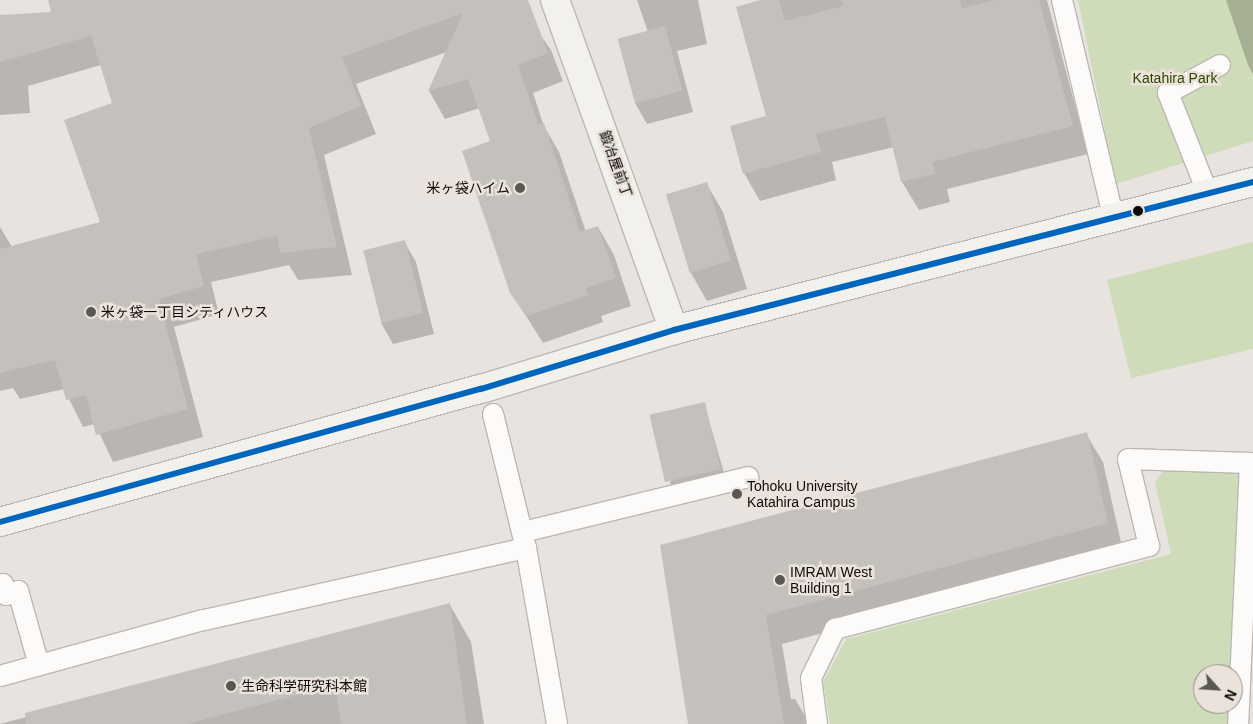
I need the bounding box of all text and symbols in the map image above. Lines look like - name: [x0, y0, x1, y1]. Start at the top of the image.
- park label: Katahira Park: [1133, 70, 1217, 86]
- street label: 鍛冶屋前丁: [596, 128, 636, 200]
- place label: 米ヶ袋ハイム: [426, 180, 510, 196]
- marker: 米ヶ袋ハイム: [514, 182, 526, 194]
- unlabelled marker: [1133, 206, 1143, 216]
- place label: 米ヶ袋一丁目シティハウス: [101, 304, 269, 320]
- marker: 米ヶ袋一丁目シティハウス: [85, 306, 97, 318]
- place label: Tohoku University Katahira Campus: [747, 478, 857, 511]
- marker: Tohoku University Katahira Campus: [731, 488, 743, 500]
- place label: IMRAM West Building 1: [790, 564, 872, 596]
- marker: IMRAM West Building 1: [774, 574, 786, 586]
- north arrow: [1193, 664, 1243, 714]
- place label: 生命科学研究科本館: [241, 678, 367, 694]
- marker: 生命科学研究科本館: [225, 680, 237, 692]
- text: N: [1221, 687, 1240, 703]

